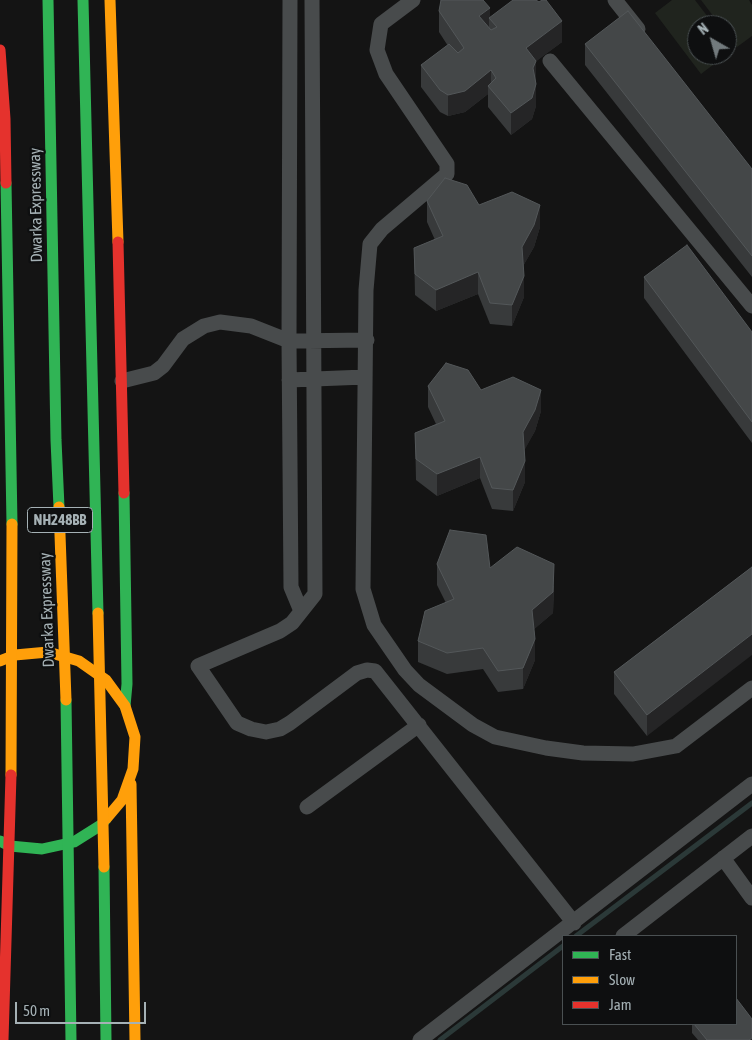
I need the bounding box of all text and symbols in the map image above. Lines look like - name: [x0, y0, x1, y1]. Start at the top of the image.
- north arrow: [687, 15, 737, 65]
- text: N: [695, 20, 712, 38]
- street label: Dwarka Expressway: [25, 147, 47, 263]
- road number: NH248BB: [28, 508, 92, 532]
- street label: Dwarka Expressway: [35, 552, 59, 668]
- legend: [562, 935, 737, 1025]
- text: Fast: [609, 946, 631, 963]
- text: Slow: [609, 971, 635, 988]
- scale bar: [18, 992, 149, 1024]
- text: Jam: [609, 996, 632, 1013]
- text: 50 m: [23, 1002, 50, 1019]

